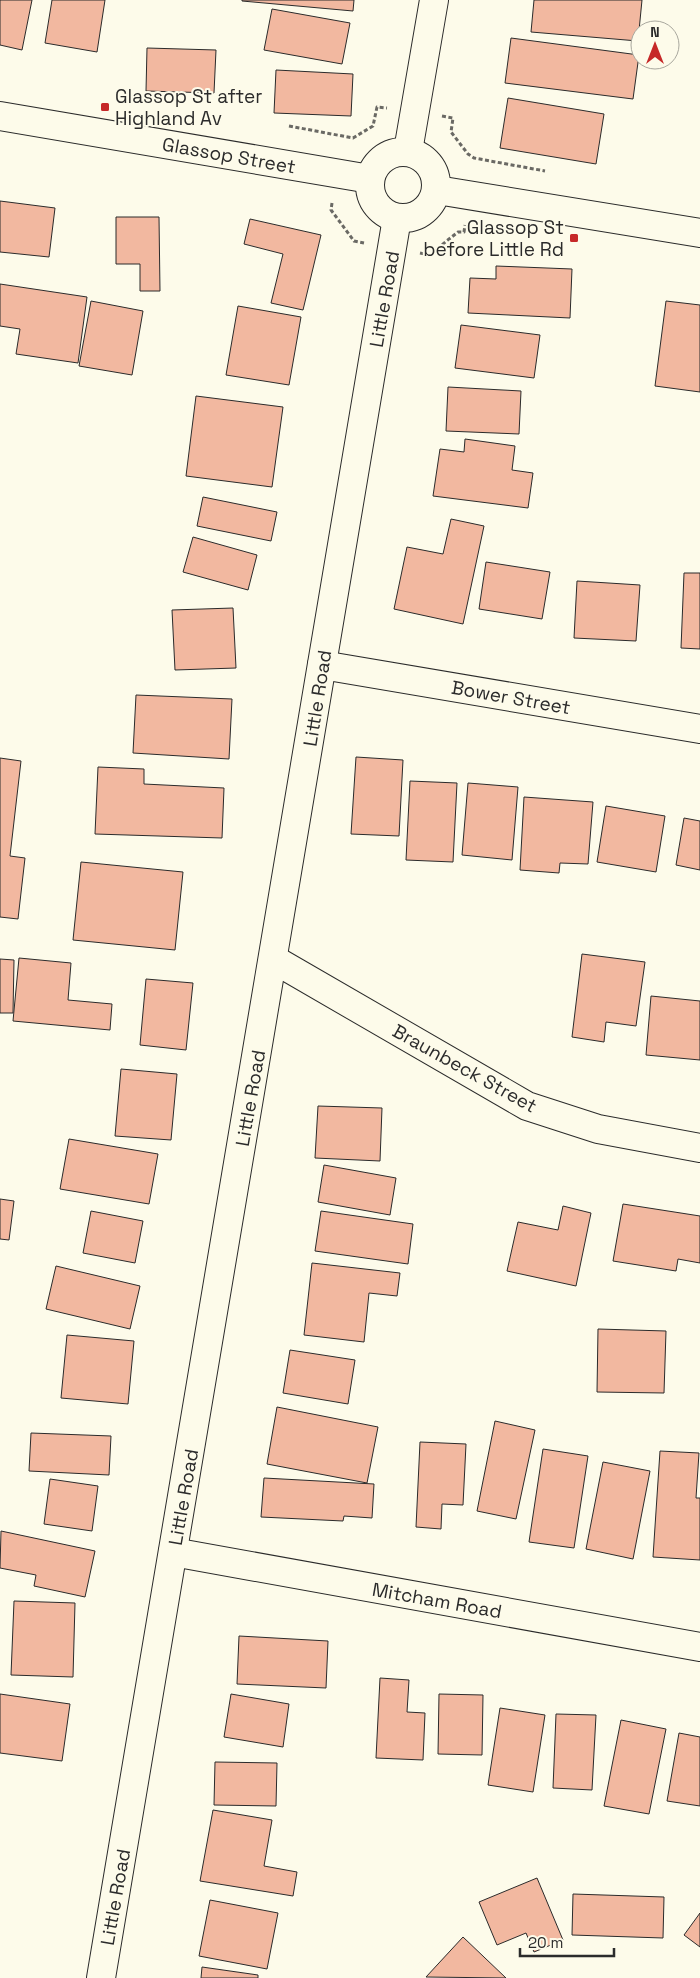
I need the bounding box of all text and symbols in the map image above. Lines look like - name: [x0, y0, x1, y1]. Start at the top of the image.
- north arrow: [630, 20, 680, 70]
- text: N: [650, 23, 660, 41]
- place label: Glassop St after Highland Av: [115, 84, 262, 131]
- marker: Glassop St after Highland Av: [99, 101, 111, 113]
- street label: Glassop Street: [160, 131, 298, 180]
- place label: Glassop St before Little Rd: [423, 215, 564, 262]
- marker: Glassop St before Little Rd: [568, 232, 580, 244]
- street label: Little Road: [364, 249, 405, 349]
- street label: Little Road: [298, 648, 337, 748]
- street label: Bower Street: [449, 675, 572, 720]
- street label: Braunbeck Street: [388, 1018, 541, 1118]
- street label: Little Road: [230, 1048, 271, 1148]
- street label: Little Road: [163, 1447, 204, 1547]
- street label: Mitcham Road: [370, 1577, 504, 1624]
- street label: Little Road: [95, 1847, 136, 1947]
- scale bar: [520, 1926, 614, 1958]
- text: 20 m: [528, 1933, 563, 1952]

